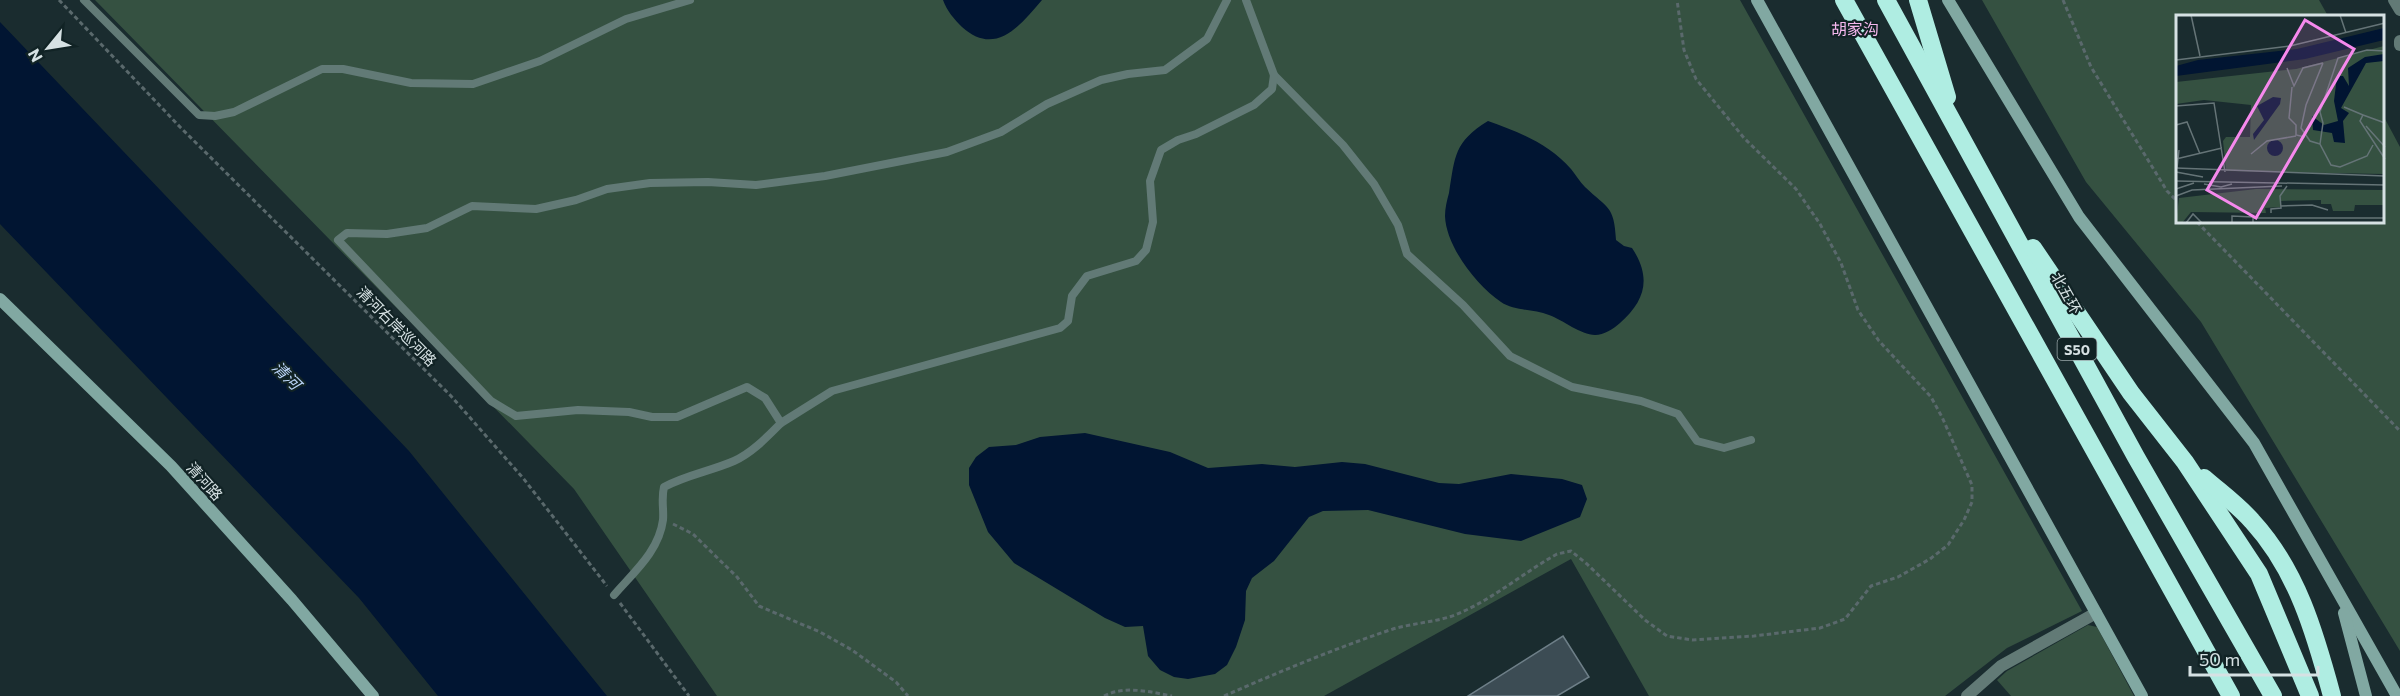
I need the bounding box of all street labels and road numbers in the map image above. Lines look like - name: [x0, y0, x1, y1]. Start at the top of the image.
- street label: 北五环: [2048, 269, 2086, 317]
- street label: 清河右岸巡河路: [354, 283, 440, 369]
- road number: S50: [2058, 338, 2096, 360]
- street label: 清河路: [183, 458, 227, 504]

